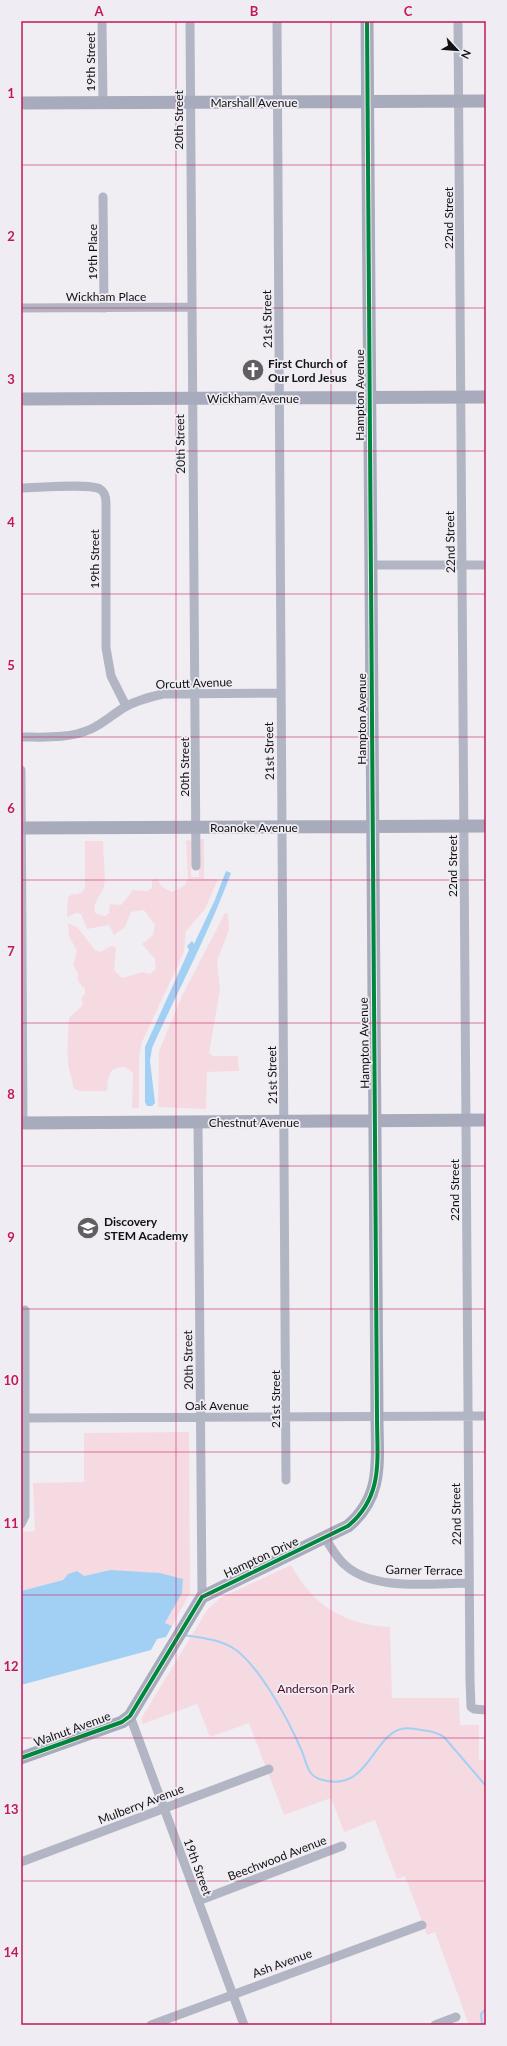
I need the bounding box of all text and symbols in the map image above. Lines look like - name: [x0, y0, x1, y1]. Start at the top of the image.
- text: A: [93, 3, 104, 19]
- text: B: [250, 3, 259, 19]
- text: C: [404, 3, 413, 19]
- north arrow: [437, 30, 477, 70]
- street label: 19th Street: [83, 32, 98, 92]
- text: N: [459, 48, 474, 61]
- text: 1: [7, 85, 15, 101]
- street label: 20th Street: [171, 90, 186, 150]
- street label: Marshall Avenue: [210, 95, 298, 110]
- street label: 22nd Street: [441, 186, 456, 249]
- street label: 19th Place: [85, 224, 100, 280]
- text: 2: [7, 228, 15, 244]
- street label: Wickham Place: [66, 289, 146, 304]
- street label: 21st Street: [259, 289, 275, 348]
- street label: Hampton Avenue: [352, 349, 367, 441]
- place label: First Church of Our Lord Jesus: [268, 356, 348, 385]
- church icon: First Church of Our Lord Jesus: [240, 357, 266, 383]
- text: 3: [7, 371, 15, 387]
- street label: Wickham Avenue: [207, 391, 299, 406]
- street label: 20th Street: [172, 413, 188, 474]
- street label: 22nd Street: [442, 510, 458, 573]
- text: 4: [7, 514, 15, 530]
- street label: 19th Street: [87, 529, 102, 589]
- text: 5: [7, 657, 15, 673]
- street label: Hampton Avenue: [354, 673, 369, 765]
- street label: Orcutt Avenue: [155, 674, 233, 692]
- street label: 21st Street: [261, 721, 277, 780]
- street label: 20th Street: [177, 737, 192, 797]
- text: 6: [7, 800, 15, 816]
- street label: Roanoke Avenue: [210, 820, 298, 835]
- street label: 22nd Street: [445, 834, 460, 897]
- text: 7: [7, 943, 15, 959]
- street label: Hampton Avenue: [356, 997, 372, 1089]
- street label: 21st Street: [264, 1045, 280, 1104]
- text: 8: [7, 1086, 15, 1102]
- street label: Chestnut Avenue: [209, 1115, 299, 1130]
- street label: 22nd Street: [447, 1158, 462, 1221]
- place label: Discovery STEM Academy: [104, 1214, 189, 1243]
- school or university icon: Discovery STEM Academy: [75, 1215, 101, 1241]
- text: 9: [7, 1229, 15, 1245]
- street label: 20th Street: [180, 1329, 196, 1390]
- street label: 21st Street: [268, 1369, 283, 1428]
- text: 10: [3, 1372, 19, 1388]
- street label: Oak Avenue: [185, 1398, 249, 1413]
- street label: 22nd Street: [448, 1482, 464, 1545]
- text: 11: [3, 1515, 19, 1531]
- street label: Hampton Drive: [221, 1533, 301, 1581]
- street label: Garner Terrace: [385, 1562, 463, 1578]
- text: 12: [3, 1658, 19, 1674]
- park label: Anderson Park: [277, 1681, 356, 1696]
- street label: Walnut Avenue: [32, 1708, 112, 1750]
- street label: Mulberry Avenue: [96, 1781, 186, 1827]
- text: 13: [3, 1801, 19, 1817]
- street label: Beechwood Avenue: [225, 1832, 329, 1884]
- street label: 19th Street: [181, 1836, 215, 1898]
- text: 14: [3, 1944, 19, 1960]
- street label: Ash Avenue: [250, 1945, 314, 1981]

